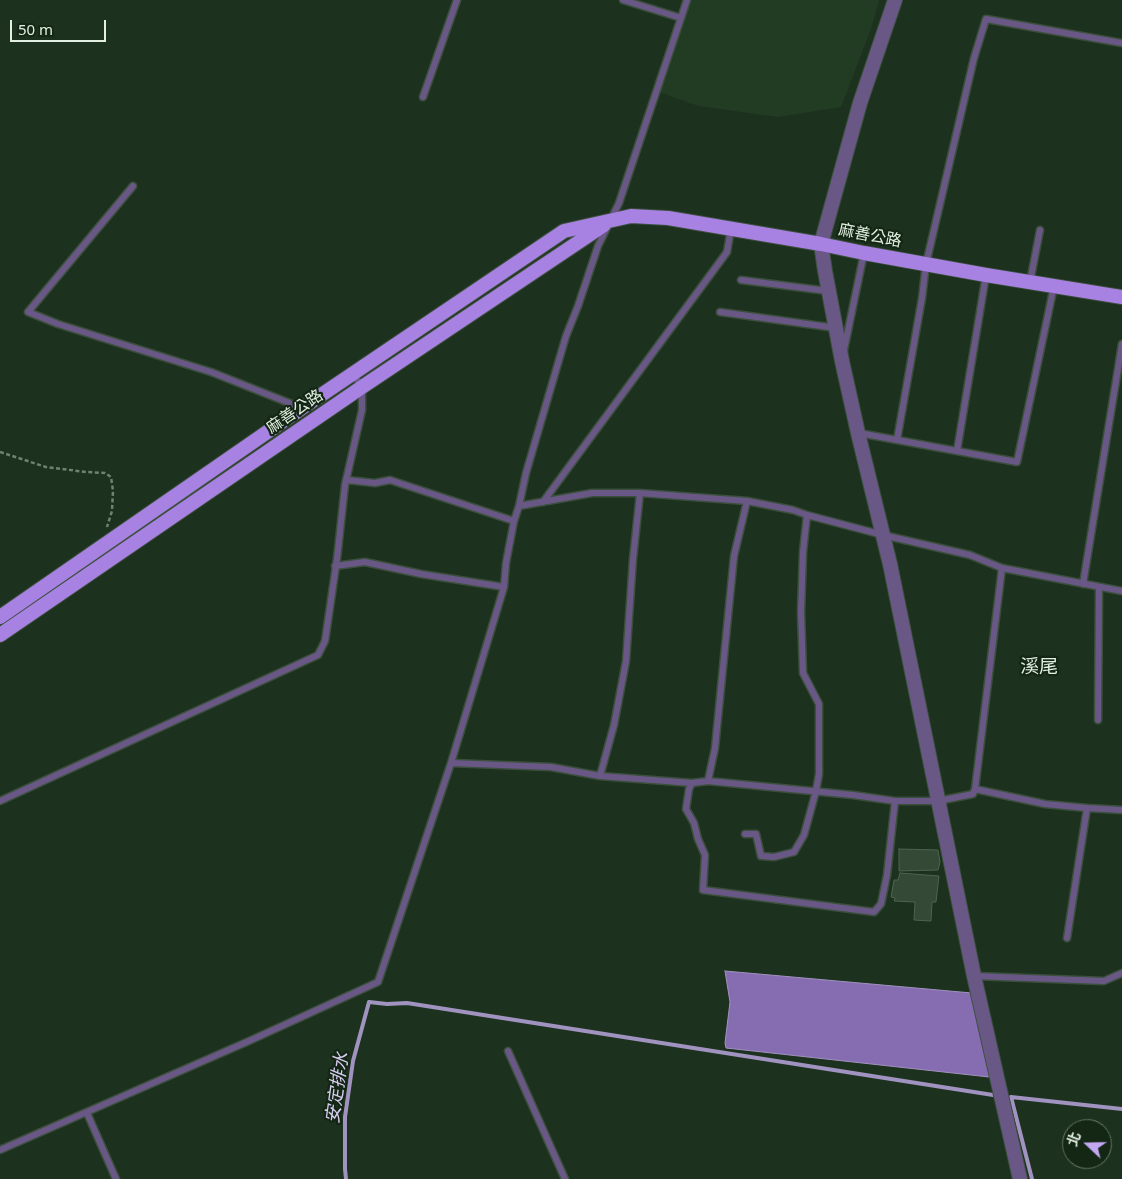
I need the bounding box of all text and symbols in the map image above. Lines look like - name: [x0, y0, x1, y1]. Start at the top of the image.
- scale bar: [12, 10, 109, 42]
- text: 50 m: [18, 19, 53, 39]
- street label: 麻善公路: [837, 220, 903, 252]
- street label: 麻善公路: [263, 386, 327, 438]
- district label: 溪尾: [1020, 657, 1058, 679]
- water label: 安定排水: [322, 1051, 354, 1125]
- north arrow: [1062, 1119, 1112, 1169]
- text: 北: [1062, 1129, 1085, 1149]

